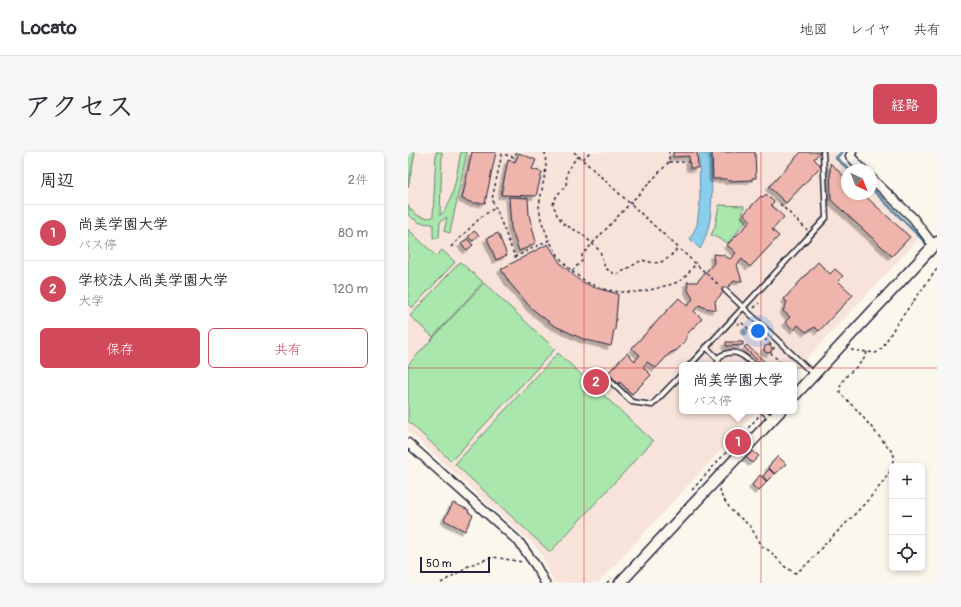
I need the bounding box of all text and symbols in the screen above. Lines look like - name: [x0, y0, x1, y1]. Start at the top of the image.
- text: Locato: [20, 16, 77, 40]
- text: 地図: [800, 21, 828, 38]
- text: レイヤ: [850, 21, 891, 38]
- text: 共有: [913, 21, 941, 38]
- button: 経路: [873, 84, 937, 124]
- text: アクセス: [24, 90, 134, 125]
- north arrow: [841, 164, 877, 200]
- text: 周辺: [40, 170, 74, 191]
- text: 2件: [348, 172, 368, 188]
- text: 尚美学園大学: [78, 215, 168, 234]
- text: 1: [50, 225, 56, 241]
- text: 80 m: [338, 225, 368, 241]
- text: バス停: [78, 237, 117, 253]
- text: 学校法人尚美学園大学: [78, 271, 228, 290]
- text: 2: [49, 281, 57, 297]
- text: 120 m: [332, 281, 368, 297]
- text: 大学: [78, 293, 104, 309]
- your location: [748, 321, 768, 341]
- button: 保存: [40, 328, 200, 368]
- button: 共有: [208, 328, 368, 368]
- popup: [679, 362, 797, 414]
- pin: 2: [583, 367, 609, 397]
- text: 尚美学園大学: [693, 371, 783, 390]
- text: バス停: [693, 393, 732, 409]
- pin: 1: [725, 427, 751, 457]
- map controls: [889, 463, 925, 571]
- button: +: [889, 463, 925, 499]
- button: −: [889, 499, 925, 535]
- button: locate: [889, 535, 925, 571]
- scale bar: [420, 555, 490, 574]
- text: 50 m: [426, 557, 452, 570]

